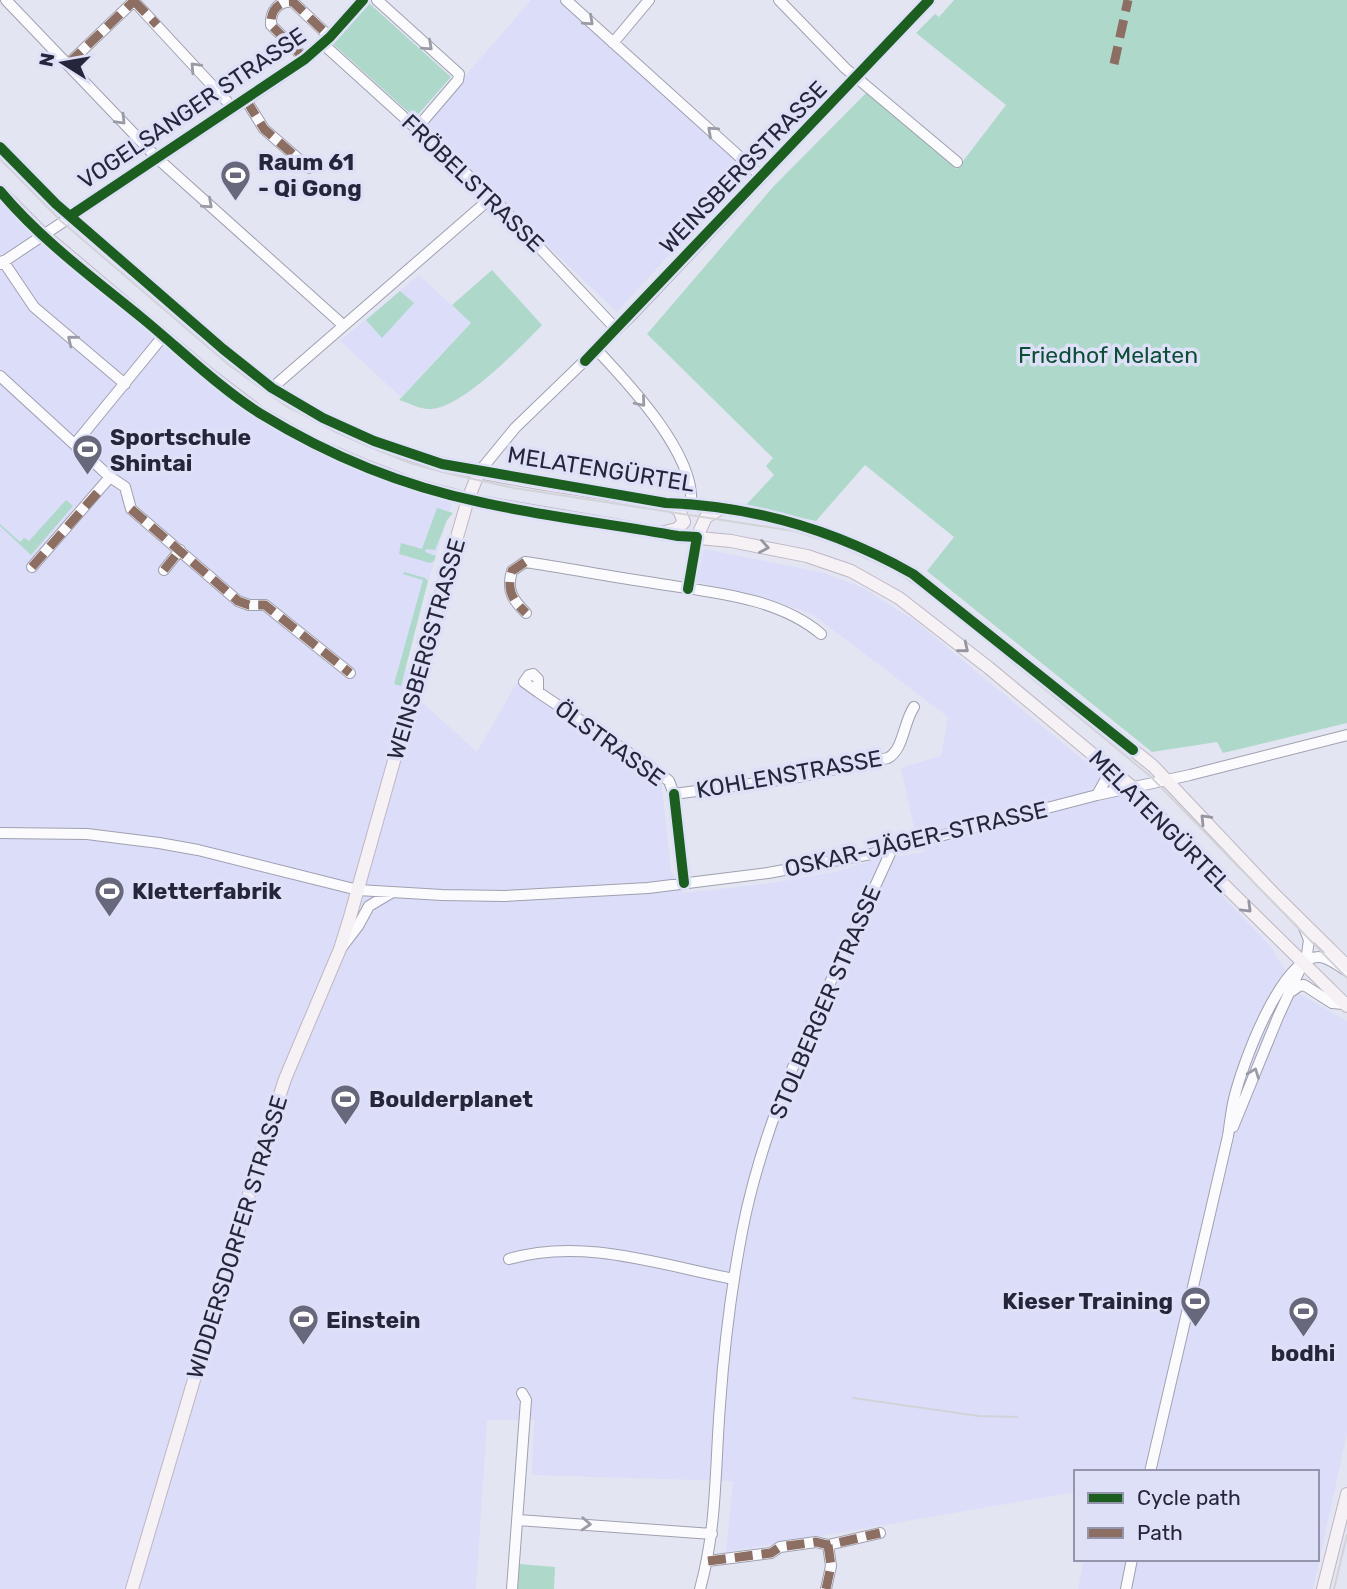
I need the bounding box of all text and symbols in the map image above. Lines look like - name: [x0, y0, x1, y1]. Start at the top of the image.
- one-way arrow: [581, 13, 594, 26]
- street label: VOGELSANGER STRASSE: [73, 21, 311, 195]
- north arrow: [28, 28, 98, 98]
- one-way arrow: [419, 37, 432, 50]
- text: N: [34, 51, 59, 69]
- one-way arrow: [191, 62, 204, 75]
- street label: WEINSBERGSTRASSE: [653, 75, 833, 259]
- street label: FRÖBELSTRASSE: [396, 108, 550, 258]
- one-way arrow: [113, 112, 126, 125]
- one-way arrow: [707, 127, 720, 139]
- place label: Raum 61 - Qi Gong: [258, 148, 362, 202]
- sports icon: Raum 61 - Qi Gong: [218, 158, 252, 202]
- one-way arrow: [200, 196, 213, 208]
- one-way arrow: [68, 336, 80, 349]
- park label: Friedhof Melaten: [1018, 341, 1198, 369]
- one-way arrow: [633, 394, 645, 407]
- place label: Sportschule Shintai: [110, 423, 251, 477]
- sports icon: Sportschule Shintai: [70, 433, 104, 477]
- street label: MELATENGÜRTEL: [505, 440, 697, 498]
- street label: WEINSBERGSTRASSE: [381, 535, 471, 763]
- one-way arrow: [758, 539, 770, 554]
- one-way arrow: [956, 640, 969, 652]
- street label: ÖLSTRASSE: [550, 694, 670, 792]
- street label: KOHLENSTRASSE: [694, 744, 884, 804]
- street label: MELATENGÜRTEL: [1083, 744, 1237, 898]
- street label: OSKAR-JÄGER-STRASSE: [782, 795, 1050, 883]
- one-way arrow: [1201, 814, 1214, 827]
- sports icon: Kletterfabrik: [92, 874, 126, 918]
- place label: Kletterfabrik: [132, 877, 282, 905]
- street label: STOLBERGER STRASSE: [763, 881, 887, 1123]
- one-way arrow: [1238, 899, 1251, 912]
- one-way arrow: [1246, 1068, 1260, 1080]
- sports icon: Boulderplanet: [329, 1082, 363, 1126]
- place label: Boulderplanet: [369, 1085, 533, 1113]
- street label: WIDDERSDORFER STRASSE: [181, 1092, 293, 1382]
- sports icon: Kieser Training: [1179, 1284, 1213, 1328]
- place label: Kieser Training: [1002, 1287, 1173, 1315]
- sports icon: bodhi: [1286, 1295, 1320, 1339]
- sports icon: Einstein: [286, 1303, 320, 1347]
- place label: Einstein: [326, 1306, 421, 1334]
- place label: bodhi: [1271, 1339, 1335, 1367]
- legend: [1074, 1470, 1319, 1561]
- text: Cycle path: [1137, 1485, 1241, 1510]
- one-way arrow: [581, 1516, 592, 1531]
- text: Path: [1137, 1520, 1183, 1545]

